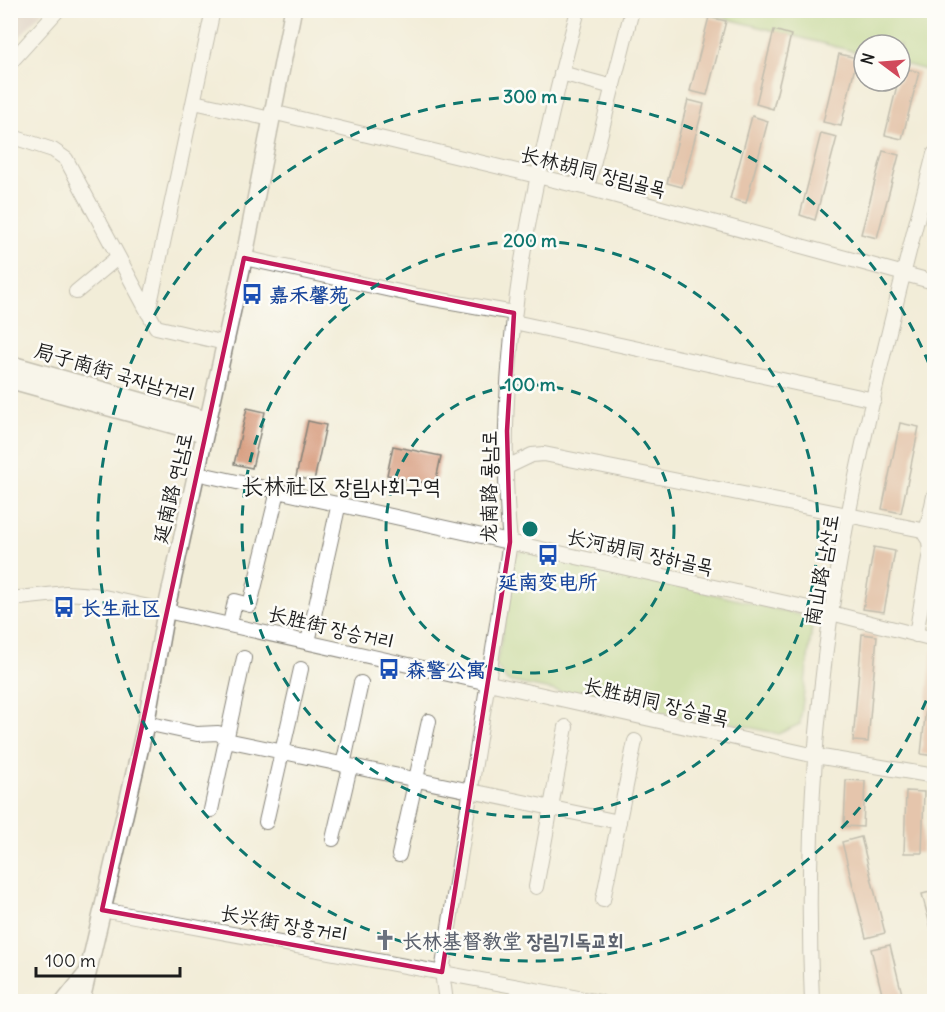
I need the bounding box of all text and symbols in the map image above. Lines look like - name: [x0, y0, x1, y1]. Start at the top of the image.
- north arrow: [852, 33, 912, 93]
- text: N: [856, 51, 879, 67]
- text: 300 m: [503, 85, 557, 108]
- street label: 长林胡同 장림골목: [518, 141, 668, 201]
- text: 200 m: [503, 229, 557, 252]
- bus stop icon: 嘉禾馨苑: [240, 282, 264, 306]
- place label: 嘉禾馨苑: [269, 282, 349, 307]
- street label: 局子南街 국자남거리: [32, 337, 198, 407]
- text: 100 m: [505, 373, 556, 396]
- street label: 延南路 연남로: [147, 430, 197, 546]
- street label: 龙南路 룡남로: [476, 430, 501, 544]
- district label: 长林社区 장림사회구역: [241, 472, 441, 500]
- street label: 南山路 남산로: [799, 512, 843, 628]
- centre of rings: [520, 519, 540, 539]
- street label: 长河胡同 장하골목: [564, 523, 716, 579]
- bus stop icon: 延南变电所: [536, 543, 560, 567]
- place label: 延南变电所: [498, 569, 598, 594]
- bus stop icon: 长生社区: [52, 595, 76, 619]
- place label: 长生社区: [81, 595, 161, 620]
- street label: 长胜街 장승거리: [265, 600, 397, 654]
- bus stop icon: 森警公寓: [377, 657, 401, 681]
- place label: 森警公寓: [406, 657, 486, 682]
- street label: 长胜胡同 장승골목: [581, 672, 731, 730]
- street label: 长兴街 장흥거리: [218, 899, 350, 947]
- church icon: 长林基督教堂 장림기독교회: [373, 928, 397, 952]
- place label: 长林基督教堂 장림기독교회: [402, 928, 623, 953]
- scale bar: [36, 940, 180, 978]
- text: 100 m: [45, 949, 96, 972]

